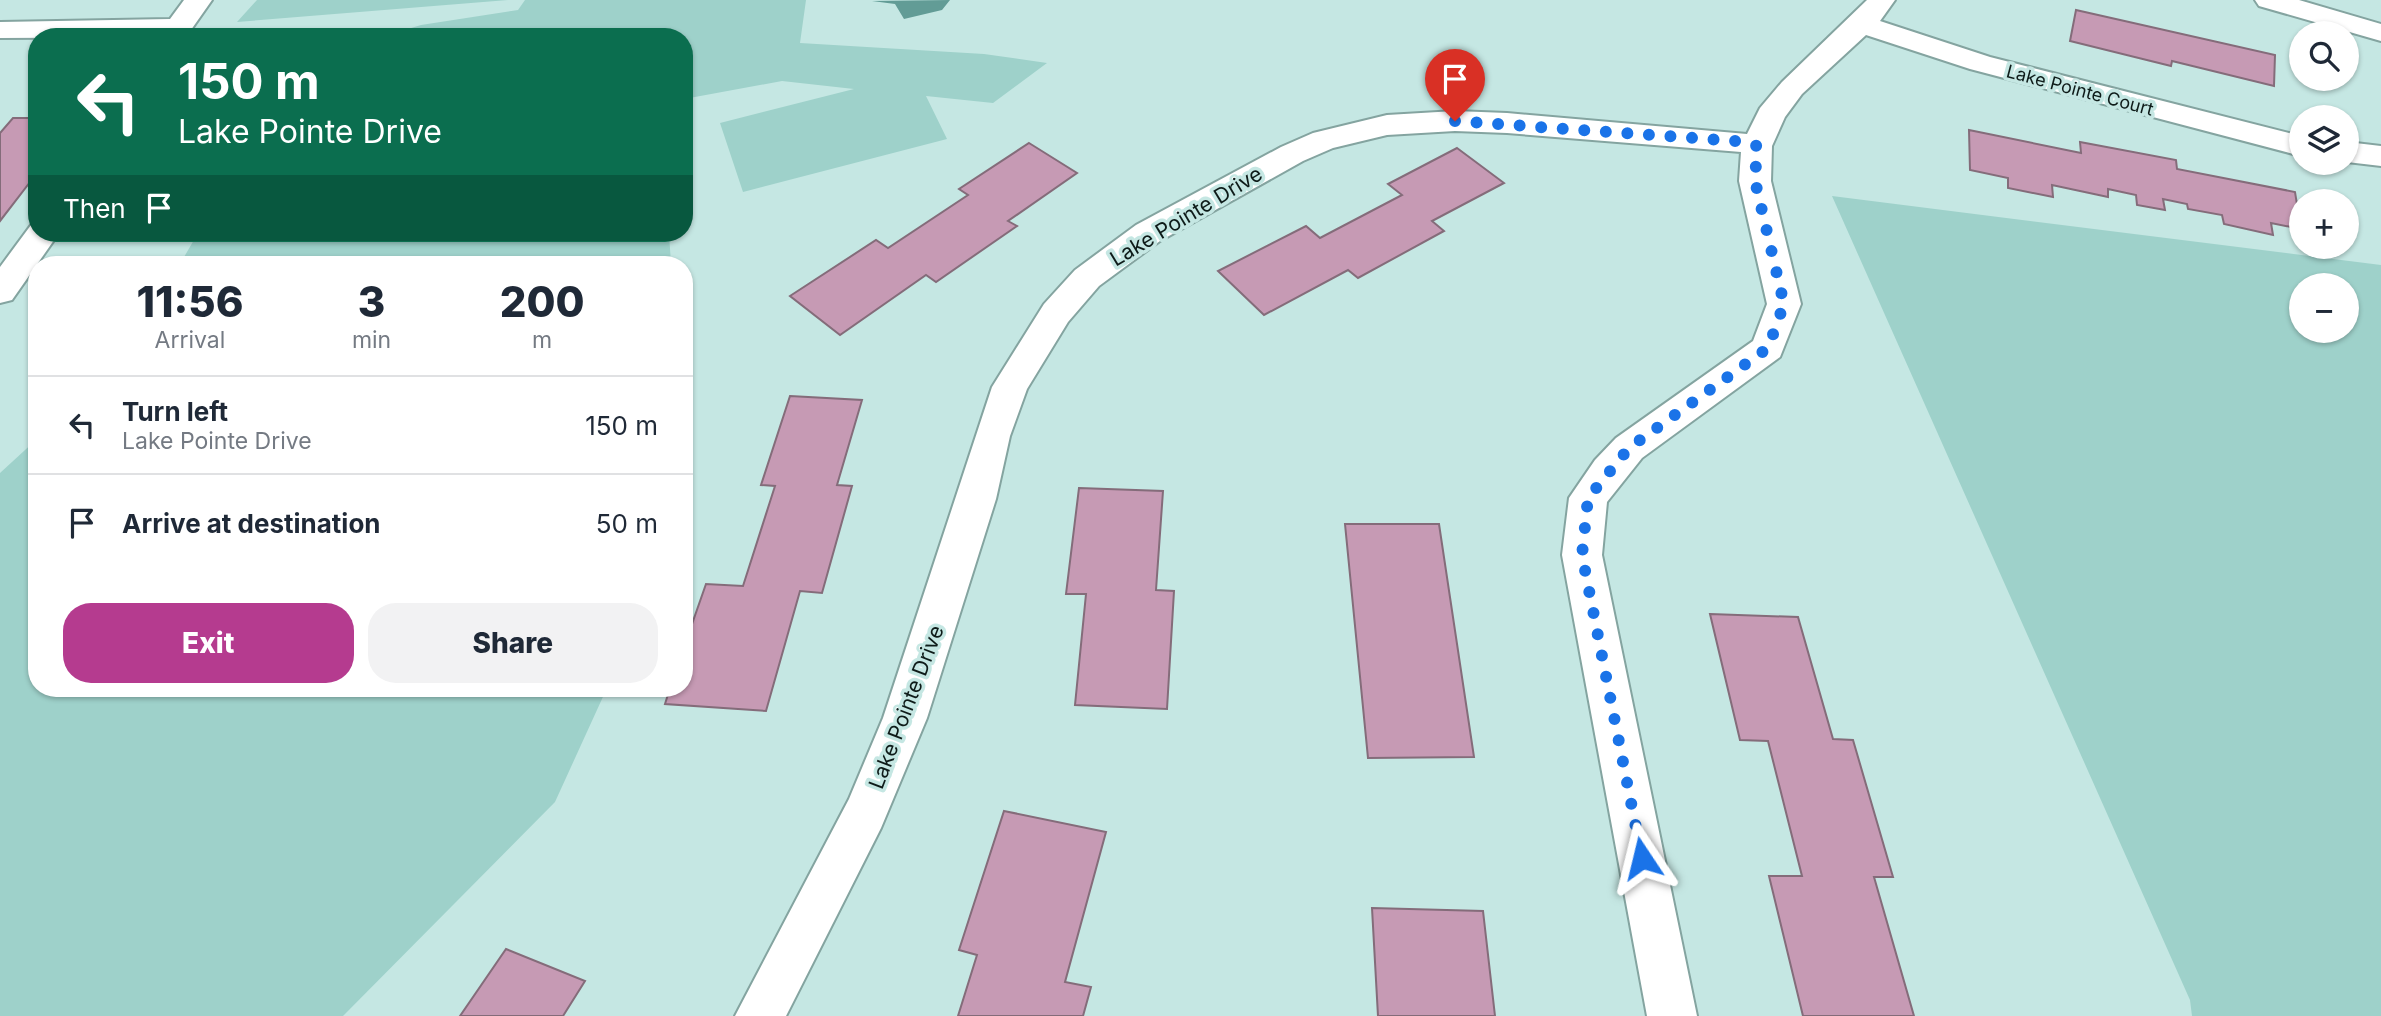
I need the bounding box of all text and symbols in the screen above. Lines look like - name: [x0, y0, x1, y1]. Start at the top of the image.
- map controls: [2289, 21, 2359, 343]
- button: search: [2289, 21, 2359, 91]
- pin: [1425, 49, 1485, 121]
- text: 150 m: [178, 52, 320, 111]
- icon: left: [63, 56, 154, 147]
- icon: arrive: [1436, 60, 1474, 98]
- street label: Lake Pointe Court: [2004, 60, 2156, 120]
- button: layers: [2289, 105, 2359, 175]
- text: Lake Pointe Drive: [178, 112, 442, 151]
- street label: Lake Pointe Drive: [1105, 161, 1267, 271]
- icon: arrive: [140, 189, 178, 227]
- button: +: [2289, 189, 2359, 259]
- text: Then: [63, 193, 126, 224]
- button: −: [2289, 273, 2359, 343]
- text: 11:56: [136, 276, 243, 327]
- text: 3: [358, 276, 385, 327]
- text: 200: [500, 276, 585, 327]
- text: Arrival: [155, 326, 225, 354]
- text: min: [352, 326, 391, 354]
- text: m: [532, 326, 552, 354]
- text: Turn left: [122, 396, 228, 427]
- icon: left: [63, 406, 101, 444]
- text: 150 m: [585, 410, 658, 441]
- text: Lake Pointe Drive: [122, 427, 312, 455]
- icon: arrive: [63, 504, 101, 542]
- text: Arrive at destination: [122, 508, 381, 539]
- text: 50 m: [596, 508, 658, 539]
- button: Exit: [63, 603, 354, 683]
- button: Share: [368, 603, 658, 683]
- street label: Lake Pointe Drive: [863, 622, 949, 792]
- position arrow: [1605, 821, 1679, 895]

